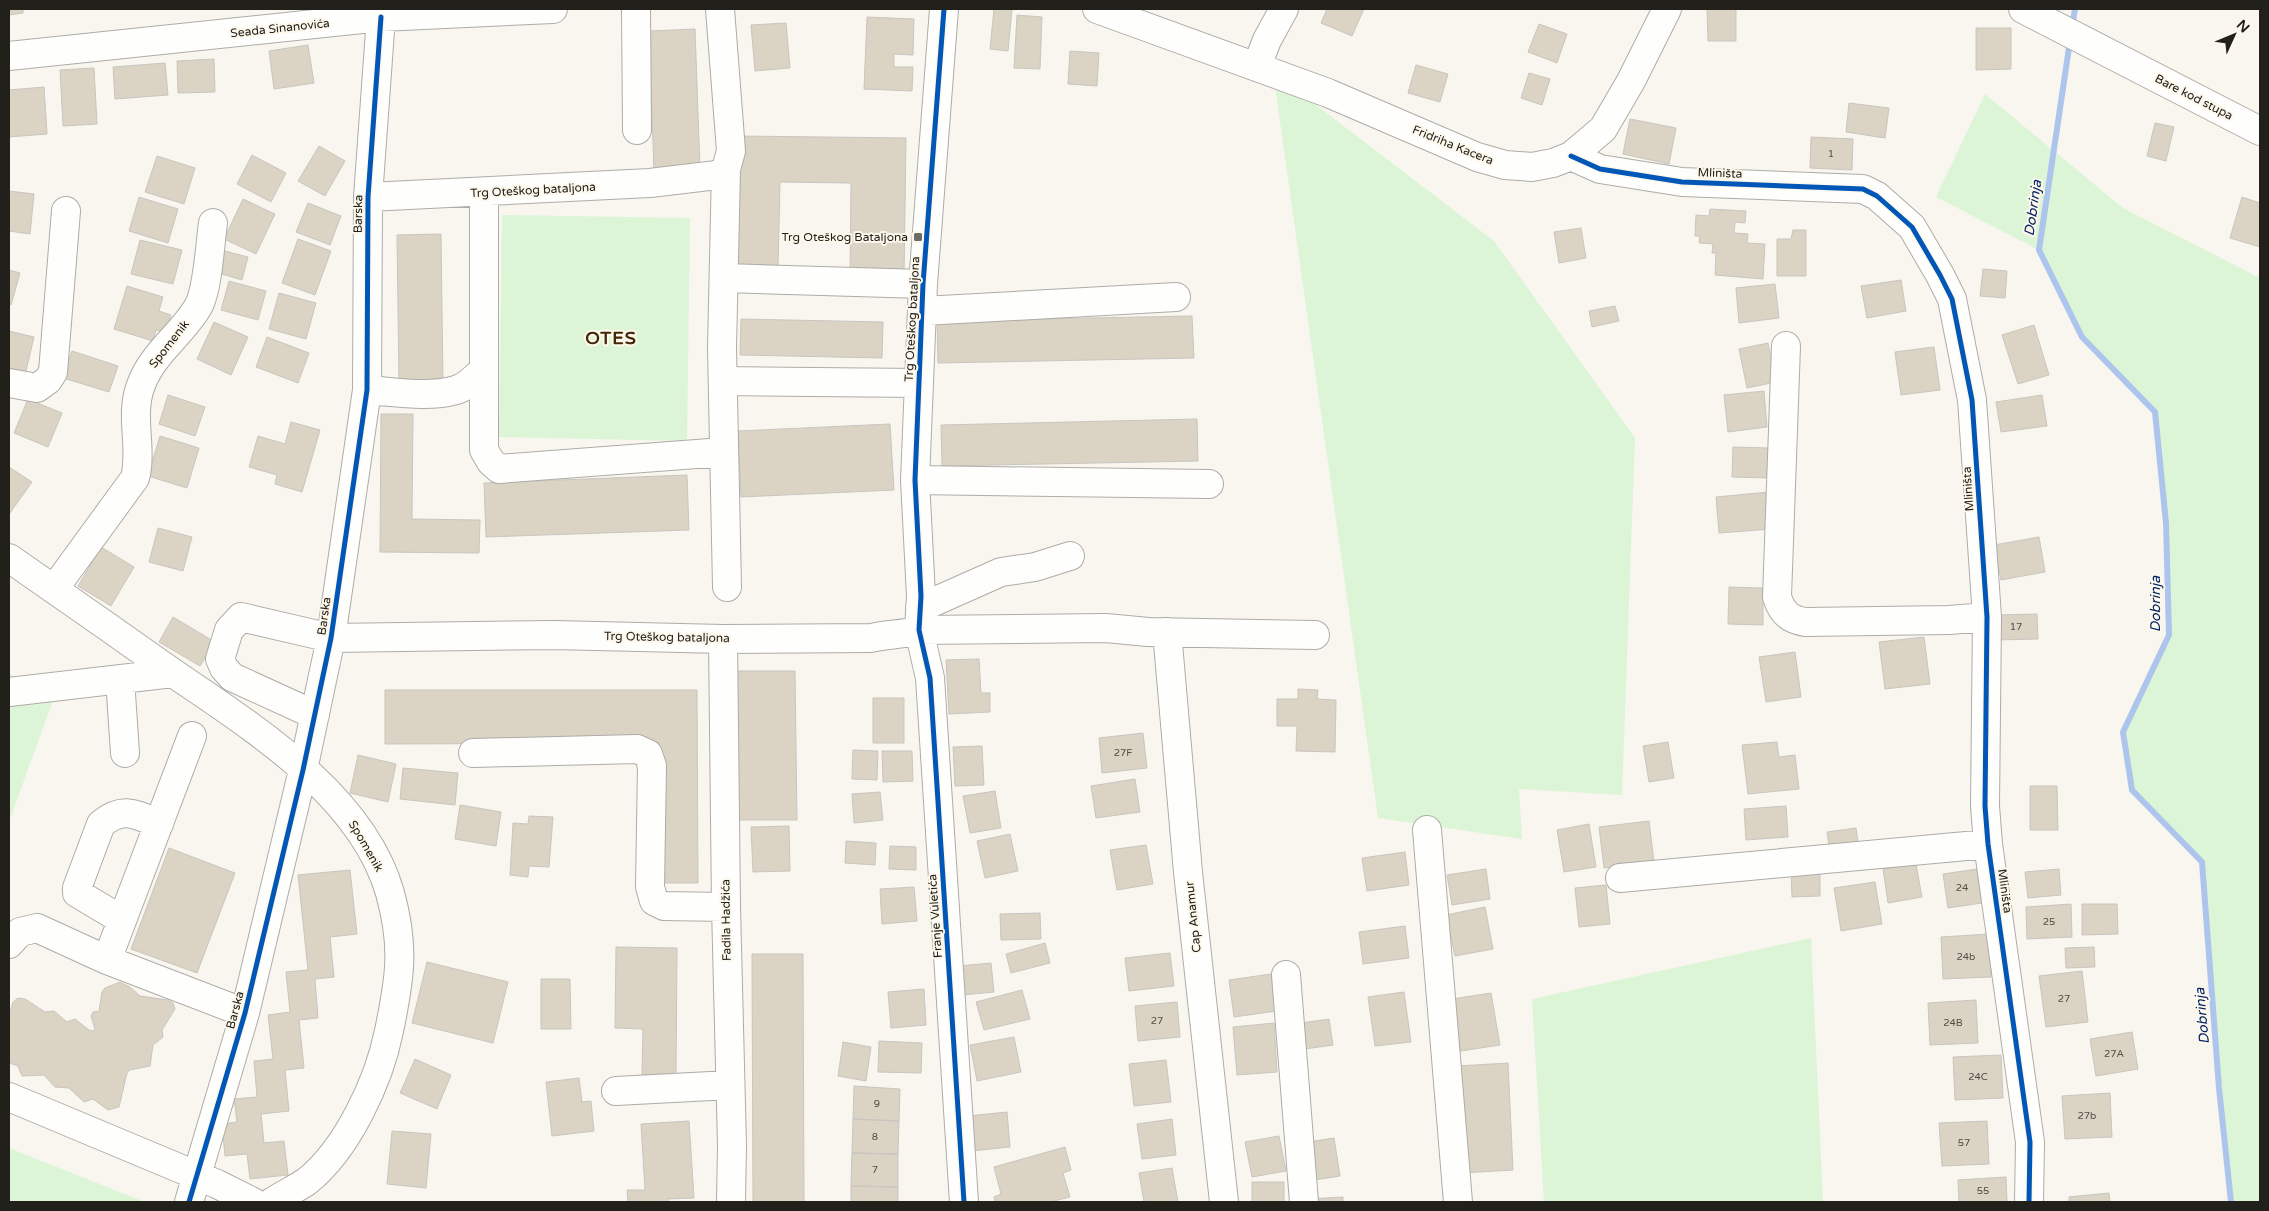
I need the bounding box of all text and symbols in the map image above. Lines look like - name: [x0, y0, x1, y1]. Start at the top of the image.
- north arrow: [2209, 10, 2259, 60]
- street label: Seada Sinanovića: [230, 16, 330, 40]
- text: N: [2233, 16, 2253, 36]
- street label: Bare kod stupa: [2153, 71, 2235, 123]
- street label: Fridriha Kacera: [1410, 122, 1496, 168]
- house number: 1: [1828, 148, 1834, 160]
- street label: Mliništa: [1697, 165, 1743, 181]
- water label: Dobrinja: [2021, 178, 2045, 237]
- street label: Trg Oteškog bataljona: [470, 180, 596, 200]
- street label: Barska: [351, 195, 365, 233]
- place label: Trg Oteškog Bataljona: [781, 230, 908, 244]
- marker: Trg Oteškog Bataljona: [912, 231, 924, 243]
- street label: Trg Oteškog bataljona: [902, 256, 922, 382]
- street label: Spomenik: [146, 317, 192, 371]
- district label: OTES: [585, 327, 637, 349]
- street label: Mliništa: [1959, 466, 1977, 512]
- water label: Dobrinja: [2147, 575, 2164, 632]
- street label: Barska: [314, 596, 334, 636]
- house number: 17: [2010, 621, 2022, 633]
- street label: Trg Oteškog bataljona: [604, 629, 730, 645]
- house number: 27F: [1114, 747, 1132, 759]
- street label: Spomenik: [346, 818, 386, 874]
- street label: Mliništa: [1995, 868, 2015, 914]
- street label: Franje Vuletića: [925, 874, 945, 958]
- street label: Fadila Hadžića: [718, 879, 734, 961]
- street label: Cap Anamur: [1182, 880, 1204, 953]
- house number: 24: [1956, 882, 1968, 894]
- house number: 25: [2043, 916, 2055, 928]
- house number: 24b: [1957, 951, 1975, 963]
- water label: Dobrinja: [2191, 986, 2213, 1045]
- street label: Barska: [223, 990, 247, 1030]
- house number: 27: [2058, 993, 2070, 1005]
- house number: 27: [1151, 1015, 1163, 1027]
- house number: 24B: [1943, 1017, 1963, 1029]
- house number: 27A: [2104, 1048, 2124, 1060]
- house number: 24C: [1968, 1071, 1988, 1083]
- house number: 9: [874, 1098, 880, 1110]
- house number: 27b: [2078, 1110, 2096, 1122]
- house number: 8: [872, 1131, 878, 1143]
- house number: 57: [1958, 1137, 1970, 1149]
- house number: 7: [872, 1164, 878, 1176]
- house number: 55: [1977, 1185, 1989, 1197]

